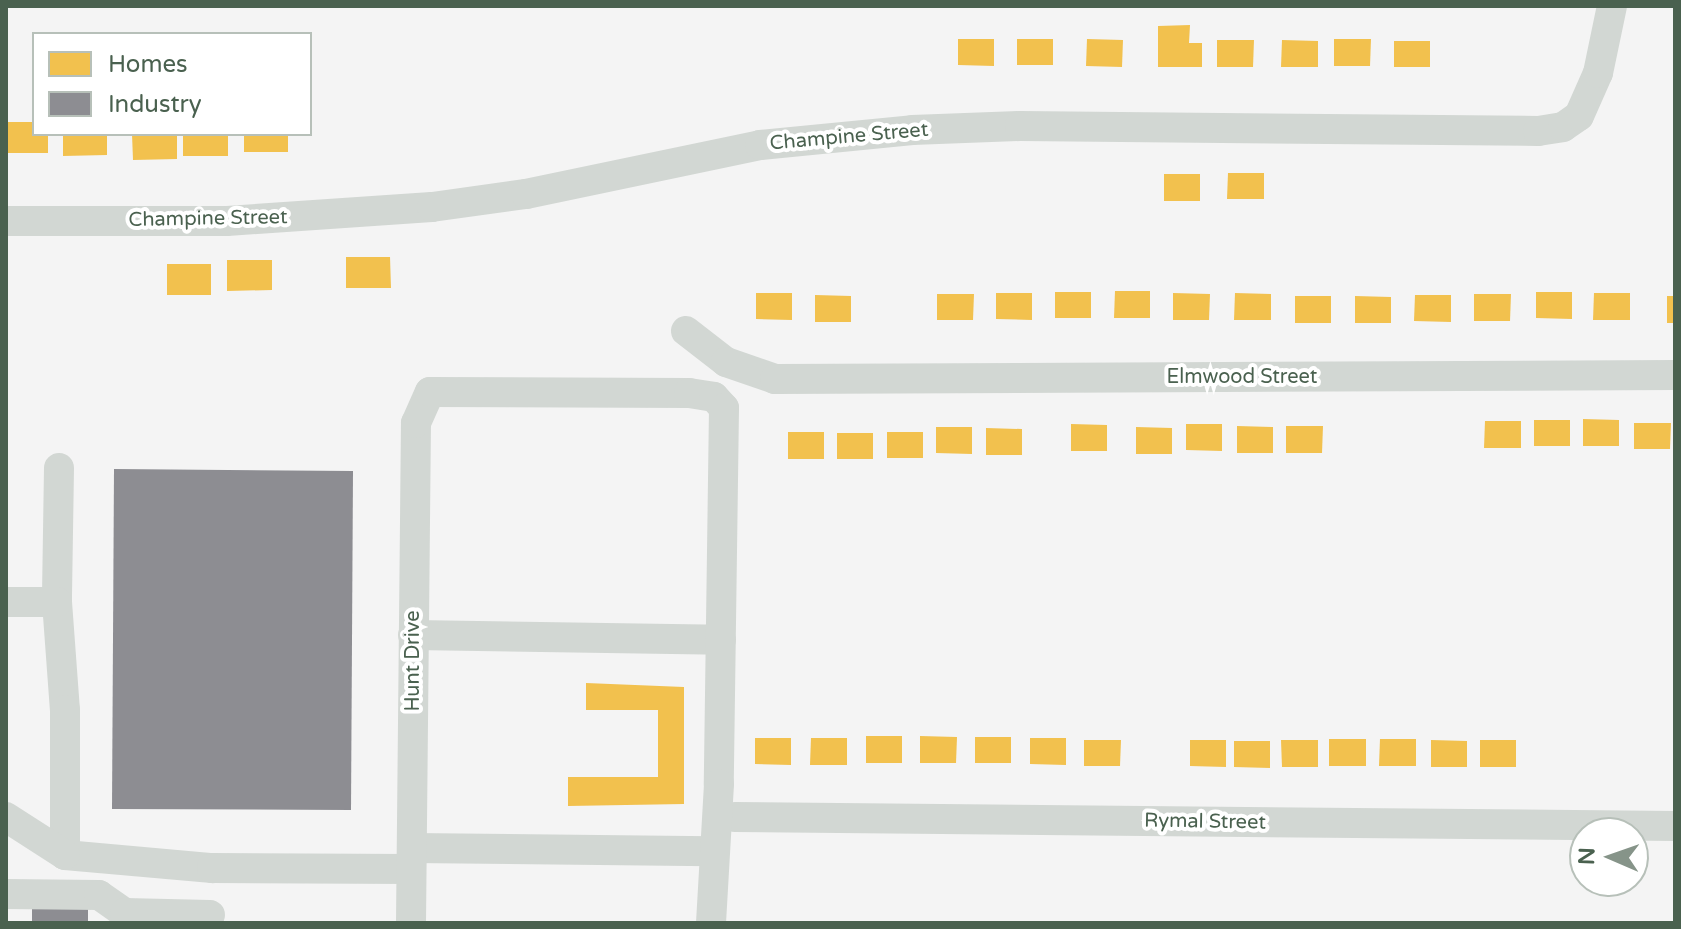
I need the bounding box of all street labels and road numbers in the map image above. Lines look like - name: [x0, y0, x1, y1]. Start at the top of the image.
- street label: Champine Street: [769, 118, 929, 156]
- street label: Champine Street: [128, 206, 288, 232]
- street label: Elmwood Street: [1167, 365, 1317, 389]
- street label: Hunt Drive: [401, 610, 425, 712]
- street label: Rymal Street: [1144, 809, 1266, 835]

